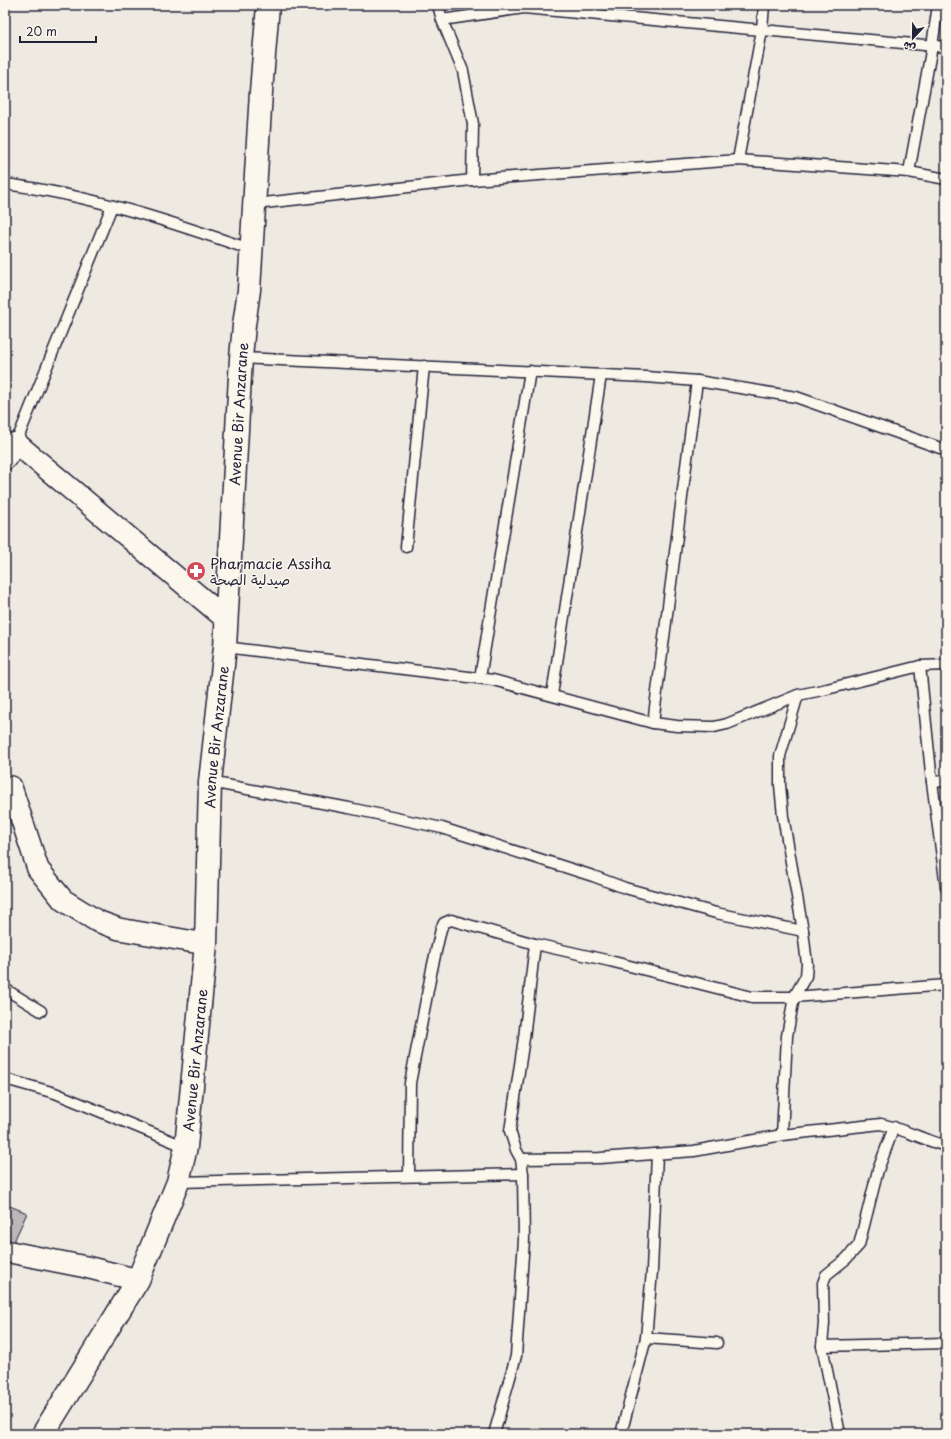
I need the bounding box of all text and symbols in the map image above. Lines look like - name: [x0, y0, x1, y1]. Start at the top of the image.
- scale bar: [20, 18, 96, 44]
- north arrow: [893, 18, 933, 58]
- text: 20 m: [26, 22, 57, 40]
- text: ش: [900, 38, 918, 58]
- street label: Avenue Bir Anzarane: [223, 341, 253, 486]
- place label: Pharmacie Assiha صيدلية الصحة: [210, 553, 332, 590]
- pharmacy icon: Pharmacie Assiha صيدلية الصحة: [185, 560, 207, 582]
- street label: Avenue Bir Anzarane: [199, 665, 233, 809]
- street label: Avenue Bir Anzarane: [177, 988, 212, 1132]

